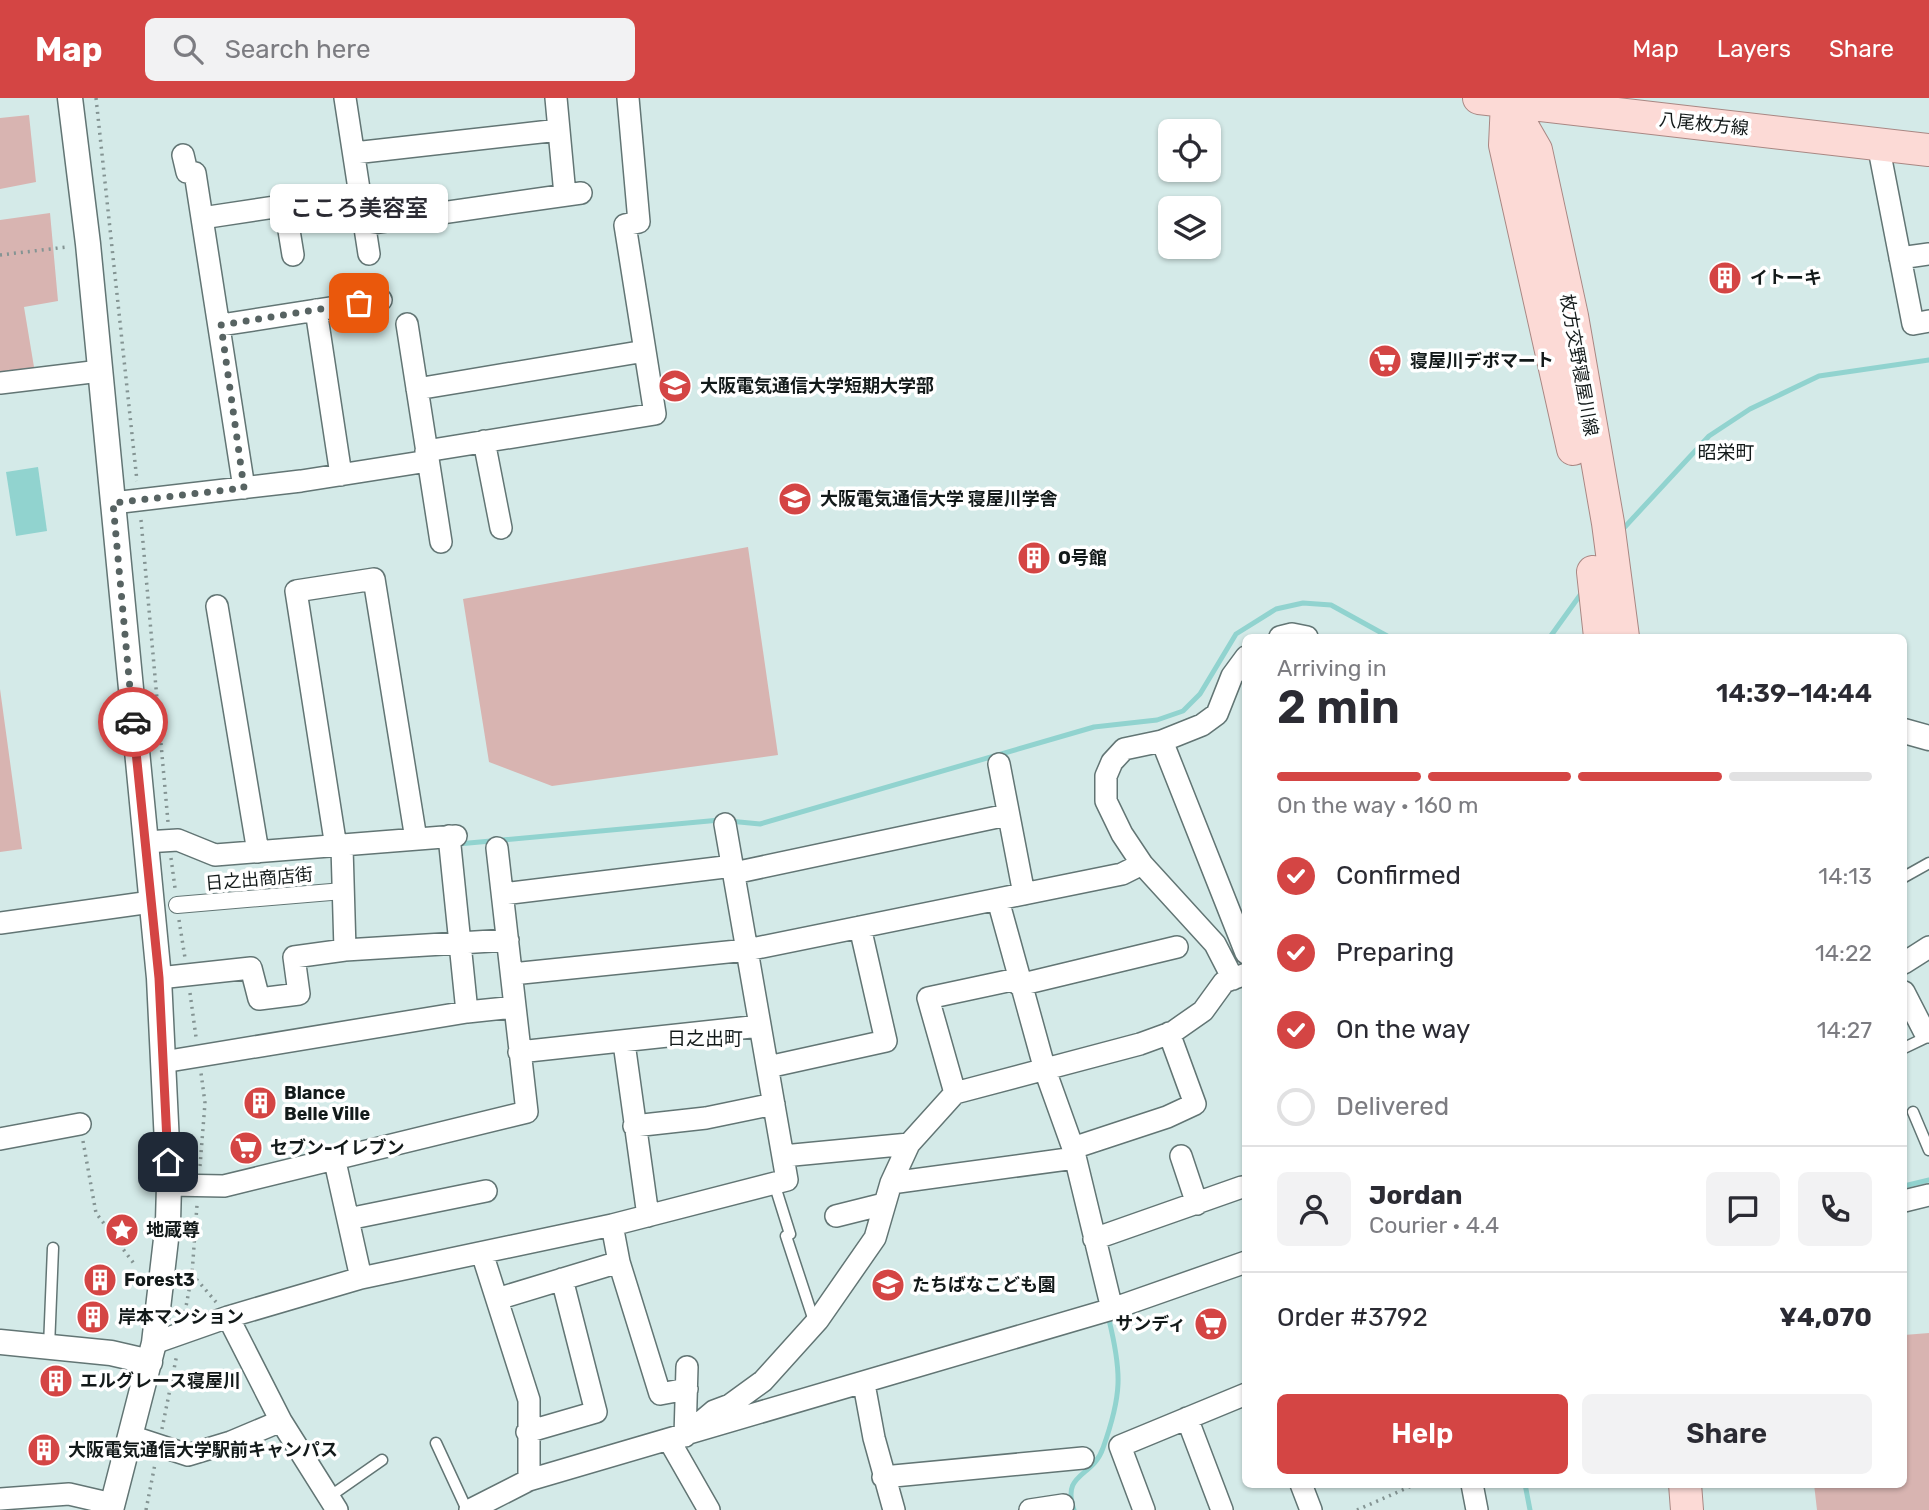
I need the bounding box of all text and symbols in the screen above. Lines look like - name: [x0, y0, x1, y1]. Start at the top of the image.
- search box: [145, 18, 635, 81]
- text: Map: [35, 30, 103, 69]
- icon: search: [169, 30, 207, 68]
- text: Search here: [225, 34, 370, 65]
- text: Map: [1632, 35, 1679, 63]
- text: Layers: [1717, 35, 1791, 63]
- text: Share: [1829, 35, 1894, 63]
- street label: 八尾枚方線: [1658, 108, 1750, 140]
- map controls: [1158, 119, 1221, 259]
- button: locate: [1158, 119, 1221, 182]
- callout: こころ美容室: [270, 184, 448, 233]
- text: こころ美容室: [290, 194, 428, 222]
- button: layers: [1158, 196, 1221, 259]
- building icon: イトーキ: [1706, 259, 1744, 297]
- place label: イトーキ: [1750, 267, 1822, 289]
- pin: [329, 273, 389, 333]
- icon: bag: [340, 284, 378, 322]
- street label: 枚方交野寝屋川線: [1556, 292, 1602, 438]
- supermarket icon: 寝屋川デポマート: [1366, 342, 1404, 380]
- place label: 寝屋川デポマート: [1410, 350, 1554, 372]
- school or university icon: 大阪電気通信大学短期大学部: [656, 367, 694, 405]
- place label: 大阪電気通信大学短期大学部: [700, 375, 934, 397]
- district label: 昭栄町: [1697, 441, 1755, 464]
- school or university icon: 大阪電気通信大学 寝屋川学舎: [776, 480, 814, 518]
- place label: 大阪電気通信大学 寝屋川学舎: [820, 488, 1058, 510]
- building icon: O号館: [1015, 539, 1053, 577]
- place label: O号館: [1058, 547, 1107, 569]
- text: Arriving in: [1277, 654, 1387, 682]
- text: 14:39–14:44: [1716, 678, 1872, 709]
- text: 2 min: [1277, 680, 1400, 735]
- courier: [98, 687, 168, 757]
- icon: car: [114, 703, 152, 741]
- text: On the way · 160 m: [1277, 791, 1479, 819]
- icon: check: [1277, 857, 1315, 895]
- text: Confirmed: [1336, 860, 1461, 891]
- text: 14:13: [1818, 862, 1872, 890]
- street label: 日之出商店街: [204, 863, 314, 895]
- icon: check: [1277, 934, 1315, 972]
- text: Preparing: [1336, 937, 1454, 968]
- text: 14:22: [1815, 939, 1872, 967]
- icon: check: [1277, 1011, 1315, 1049]
- text: On the way: [1336, 1014, 1470, 1045]
- text: 14:27: [1817, 1016, 1872, 1044]
- district label: 日之出町: [667, 1027, 743, 1050]
- place label: Blance Belle Ville: [284, 1082, 370, 1125]
- building icon: Blance Belle Ville: [241, 1084, 279, 1122]
- text: Delivered: [1336, 1091, 1449, 1122]
- supermarket icon: セブン-イレブン: [227, 1129, 265, 1167]
- pin: [138, 1132, 198, 1192]
- place label: セブン-イレブン: [270, 1137, 405, 1159]
- icon: home: [149, 1143, 187, 1181]
- button: person: [1277, 1172, 1351, 1246]
- button: chat: [1706, 1172, 1780, 1246]
- button: phone: [1798, 1172, 1872, 1246]
- text: Jordan: [1369, 1180, 1462, 1211]
- place icon: 地蔵尊: [103, 1211, 141, 1249]
- text: Courier · 4.4: [1369, 1211, 1499, 1239]
- place label: 地蔵尊: [146, 1219, 200, 1241]
- building icon: Forest3: [81, 1261, 119, 1299]
- school or university icon: たちばなこども園: [869, 1266, 907, 1304]
- place label: Forest3: [124, 1269, 195, 1291]
- place label: たちばなこども園: [912, 1274, 1056, 1296]
- building icon: 岸本マンション: [74, 1298, 112, 1336]
- text: Order #3792: [1277, 1302, 1428, 1333]
- text: ¥4,070: [1779, 1302, 1872, 1333]
- supermarket icon: サンディ: [1192, 1305, 1230, 1343]
- place label: 岸本マンション: [118, 1306, 244, 1328]
- place label: サンディ: [1115, 1313, 1186, 1335]
- building icon: エルグレース寝屋川: [37, 1362, 75, 1400]
- place label: エルグレース寝屋川: [80, 1370, 241, 1392]
- button: Help: [1277, 1394, 1568, 1474]
- button: Share: [1582, 1394, 1872, 1474]
- building icon: 大阪電気通信大学駅前キャンパス: [25, 1431, 63, 1469]
- place label: 大阪電気通信大学駅前キャンパス: [68, 1439, 338, 1461]

